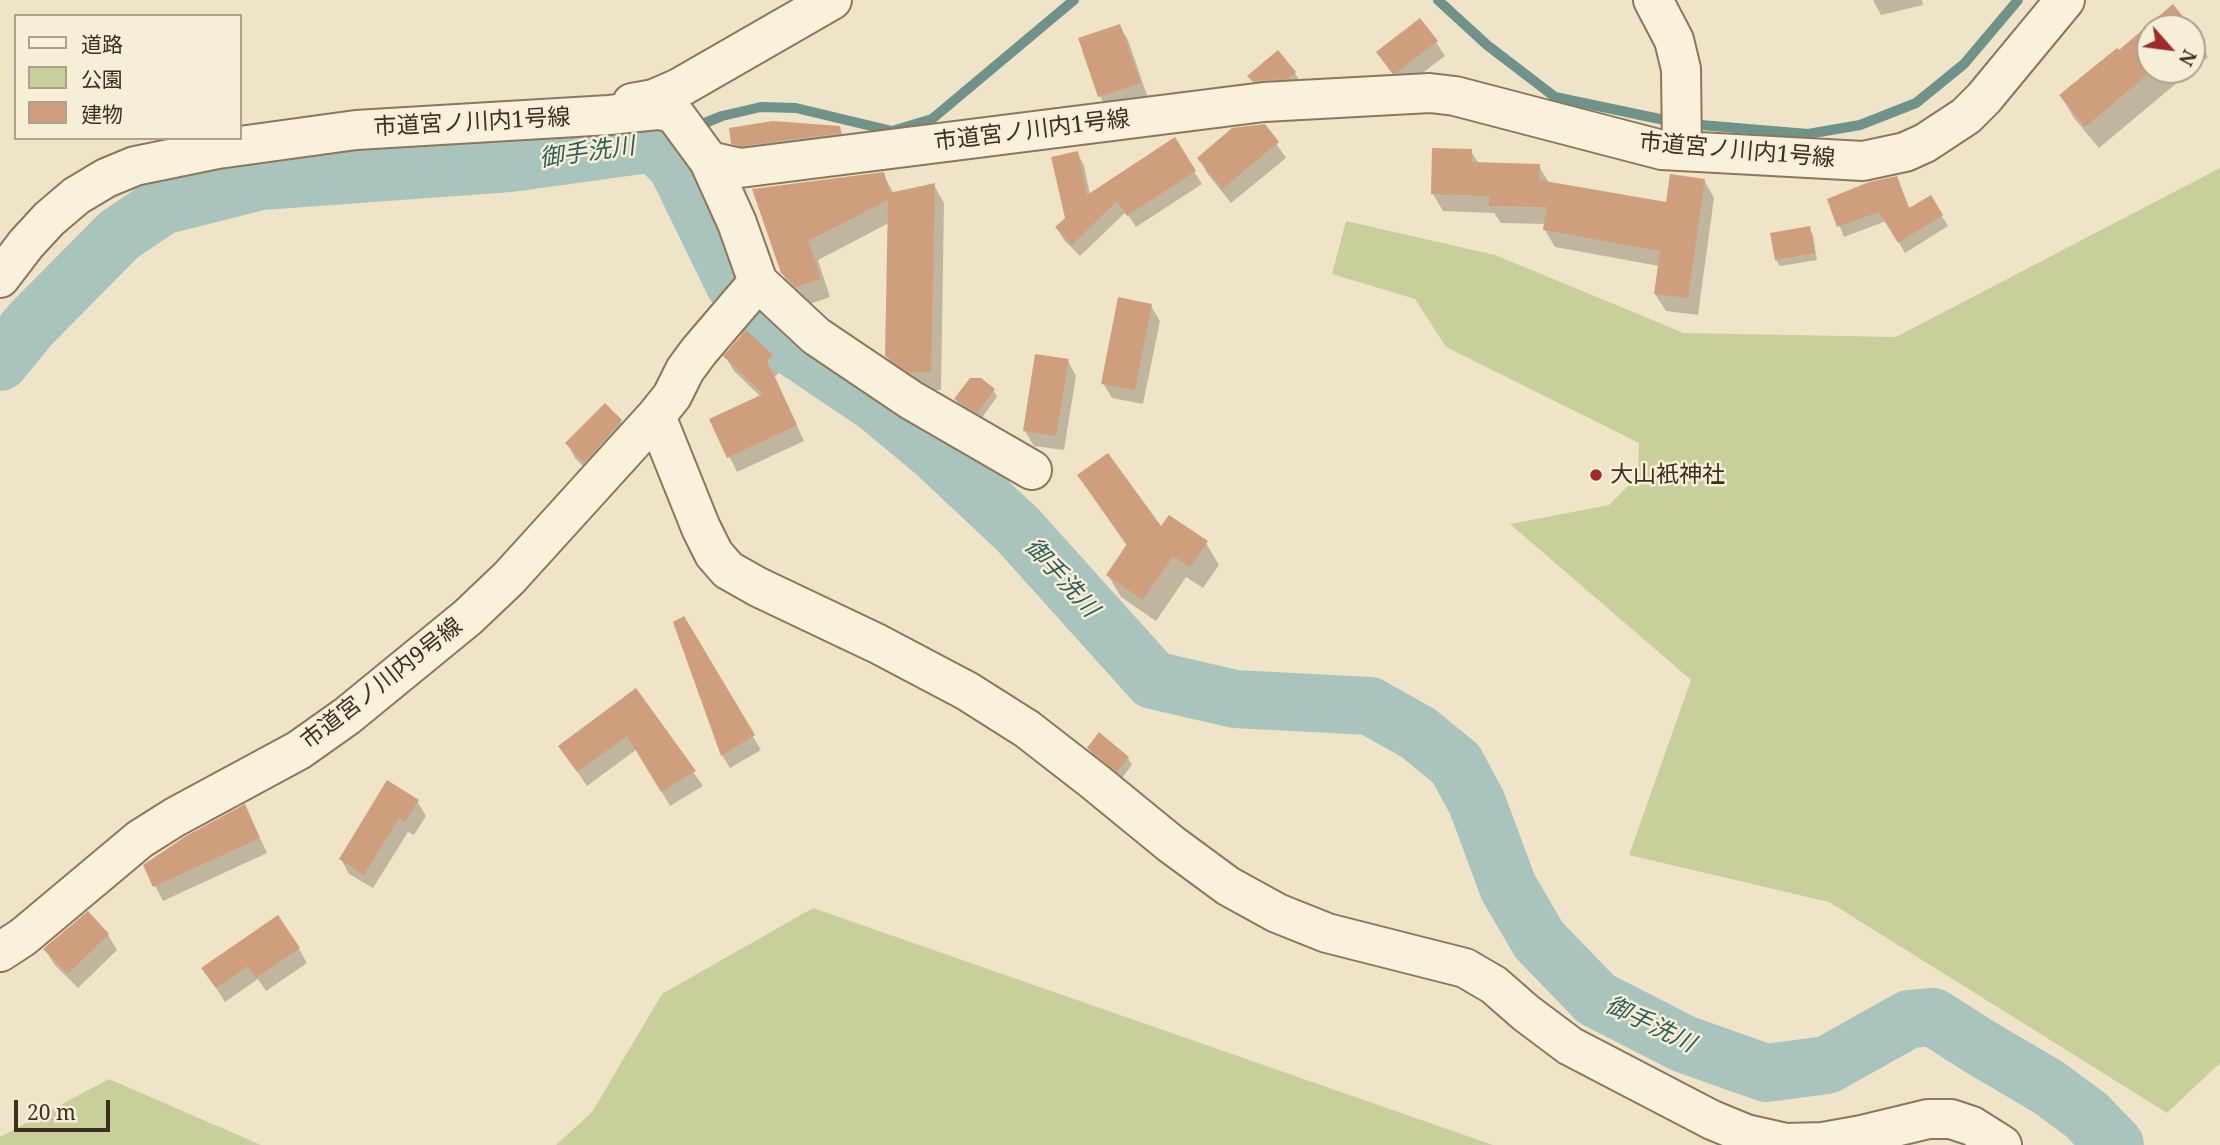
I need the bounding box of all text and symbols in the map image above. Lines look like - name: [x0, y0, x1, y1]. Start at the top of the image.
- legend: [14, 14, 242, 140]
- north arrow: [2136, 14, 2206, 84]
- text: 道路: [81, 30, 123, 58]
- text: N: [2173, 45, 2203, 71]
- text: 公園: [81, 65, 123, 93]
- text: 建物: [81, 100, 123, 128]
- street label: 市道宮ノ川内1号線: [373, 104, 571, 142]
- street label: 市道宮ノ川内1号線: [933, 105, 1131, 157]
- street label: 市道宮ノ川内1号線: [1638, 129, 1836, 173]
- water label: 御手洗川: [537, 132, 637, 174]
- place label: 大山衹神社: [1610, 461, 1725, 489]
- marker: 大山衹神社: [1588, 467, 1604, 483]
- water label: 御手洗川: [1018, 533, 1104, 623]
- street label: 市道宮ノ川内9号線: [296, 613, 468, 755]
- water label: 御手洗川: [1601, 991, 1699, 1059]
- scale bar: [18, 1086, 114, 1130]
- text: 20 m: [27, 1098, 76, 1126]

